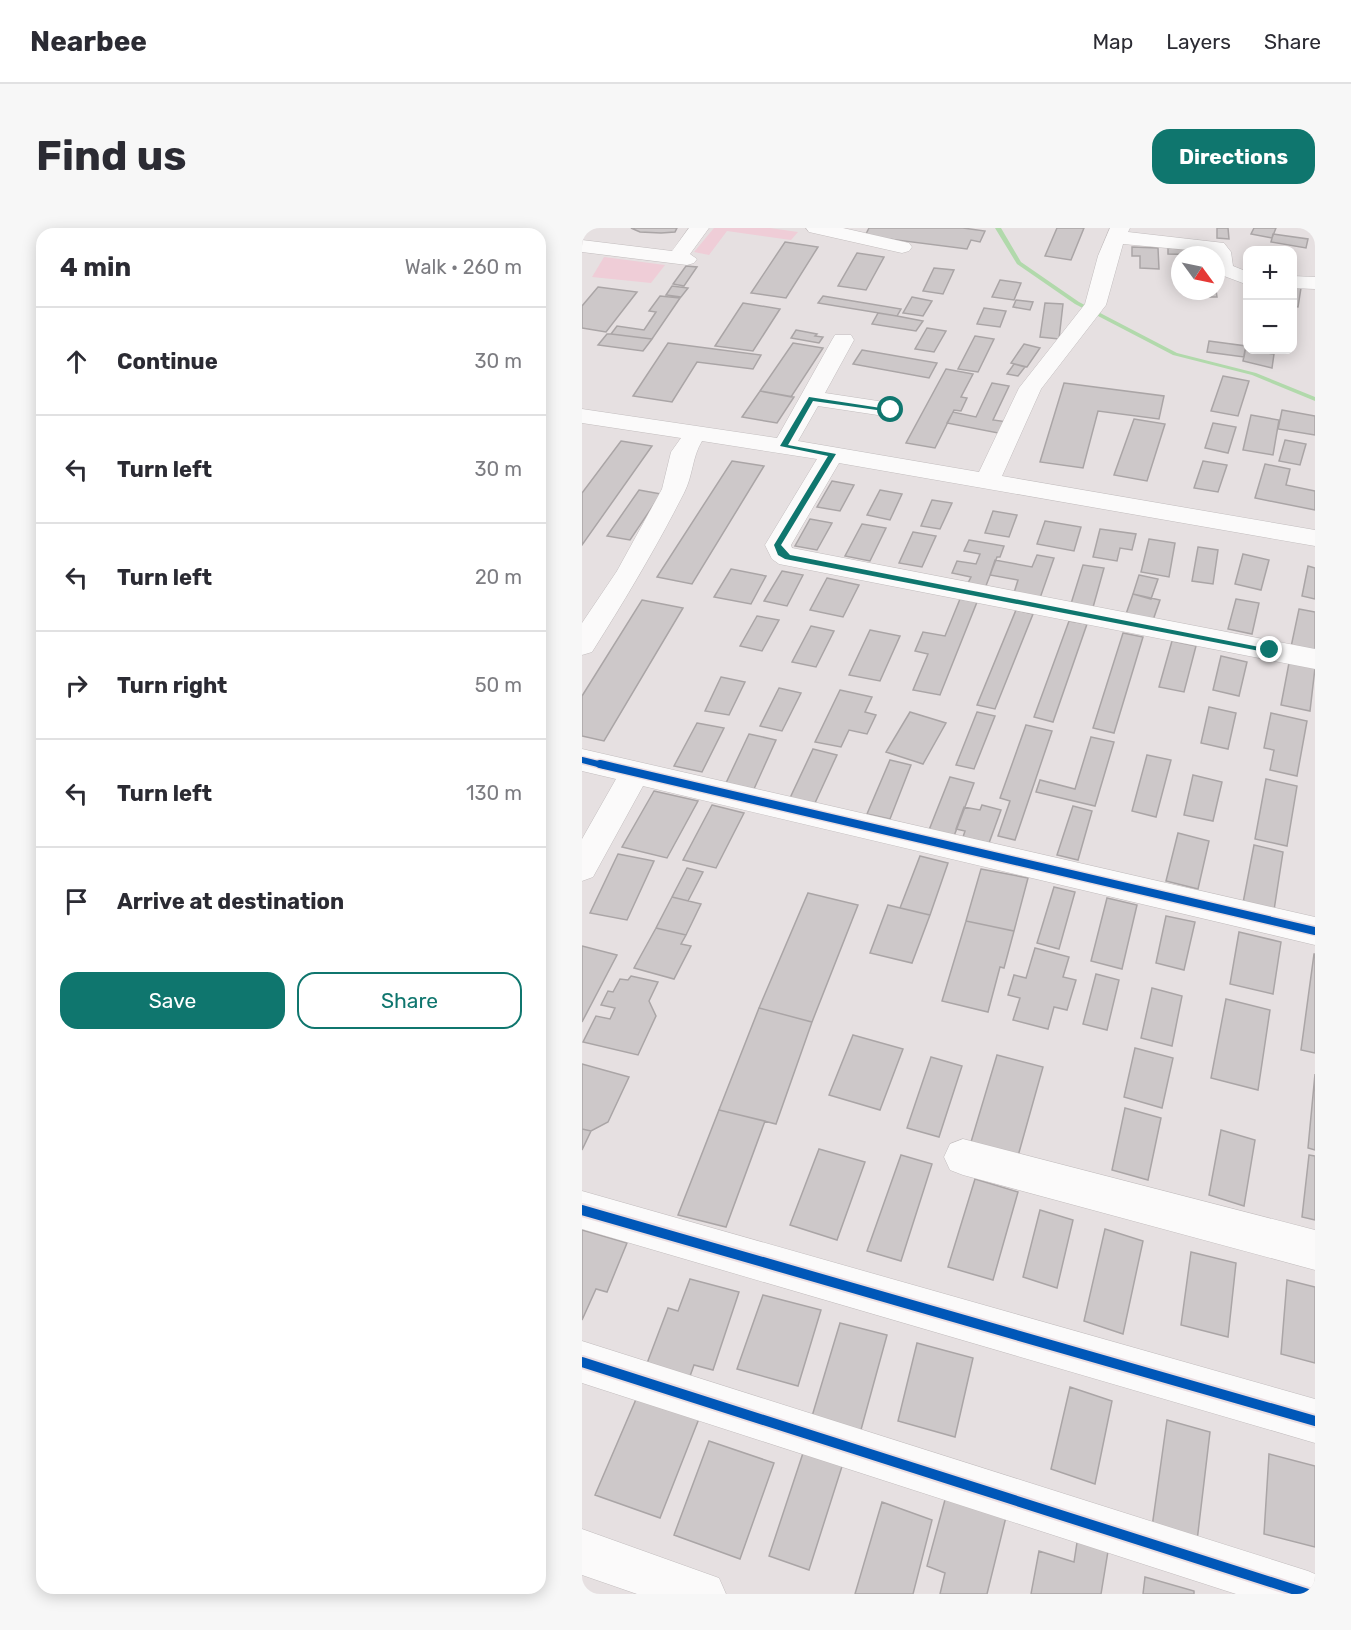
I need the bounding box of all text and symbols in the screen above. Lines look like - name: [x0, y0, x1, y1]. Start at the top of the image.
- text: Nearbee: [30, 25, 147, 58]
- text: Map: [1092, 29, 1133, 54]
- text: Layers: [1166, 29, 1231, 54]
- text: Share: [1264, 29, 1321, 54]
- button: Directions: [1152, 129, 1315, 184]
- text: Find us: [36, 131, 187, 181]
- north arrow: [1171, 246, 1225, 300]
- map controls: [1243, 246, 1297, 354]
- button: +: [1243, 246, 1297, 300]
- text: 4 min: [60, 252, 131, 283]
- text: Walk · 260 m: [405, 255, 522, 279]
- button: −: [1243, 300, 1297, 354]
- icon: ahead: [60, 345, 93, 378]
- text: Continue: [117, 348, 218, 375]
- text: 30 m: [475, 349, 522, 373]
- route start: [877, 396, 903, 422]
- icon: left: [60, 453, 93, 486]
- text: Turn left: [117, 456, 212, 483]
- text: 30 m: [475, 457, 522, 481]
- icon: left: [60, 561, 93, 594]
- text: Turn left: [117, 564, 212, 591]
- text: 20 m: [475, 565, 522, 589]
- route end: [1256, 636, 1282, 662]
- icon: right: [60, 669, 93, 702]
- text: Turn right: [117, 672, 227, 699]
- text: 50 m: [475, 673, 522, 697]
- icon: left: [60, 777, 93, 810]
- text: Turn left: [117, 780, 212, 807]
- text: 130 m: [466, 781, 522, 805]
- icon: arrive: [60, 885, 93, 918]
- text: Arrive at destination: [117, 888, 344, 915]
- button: Save: [60, 972, 285, 1029]
- button: Share: [297, 972, 522, 1029]

